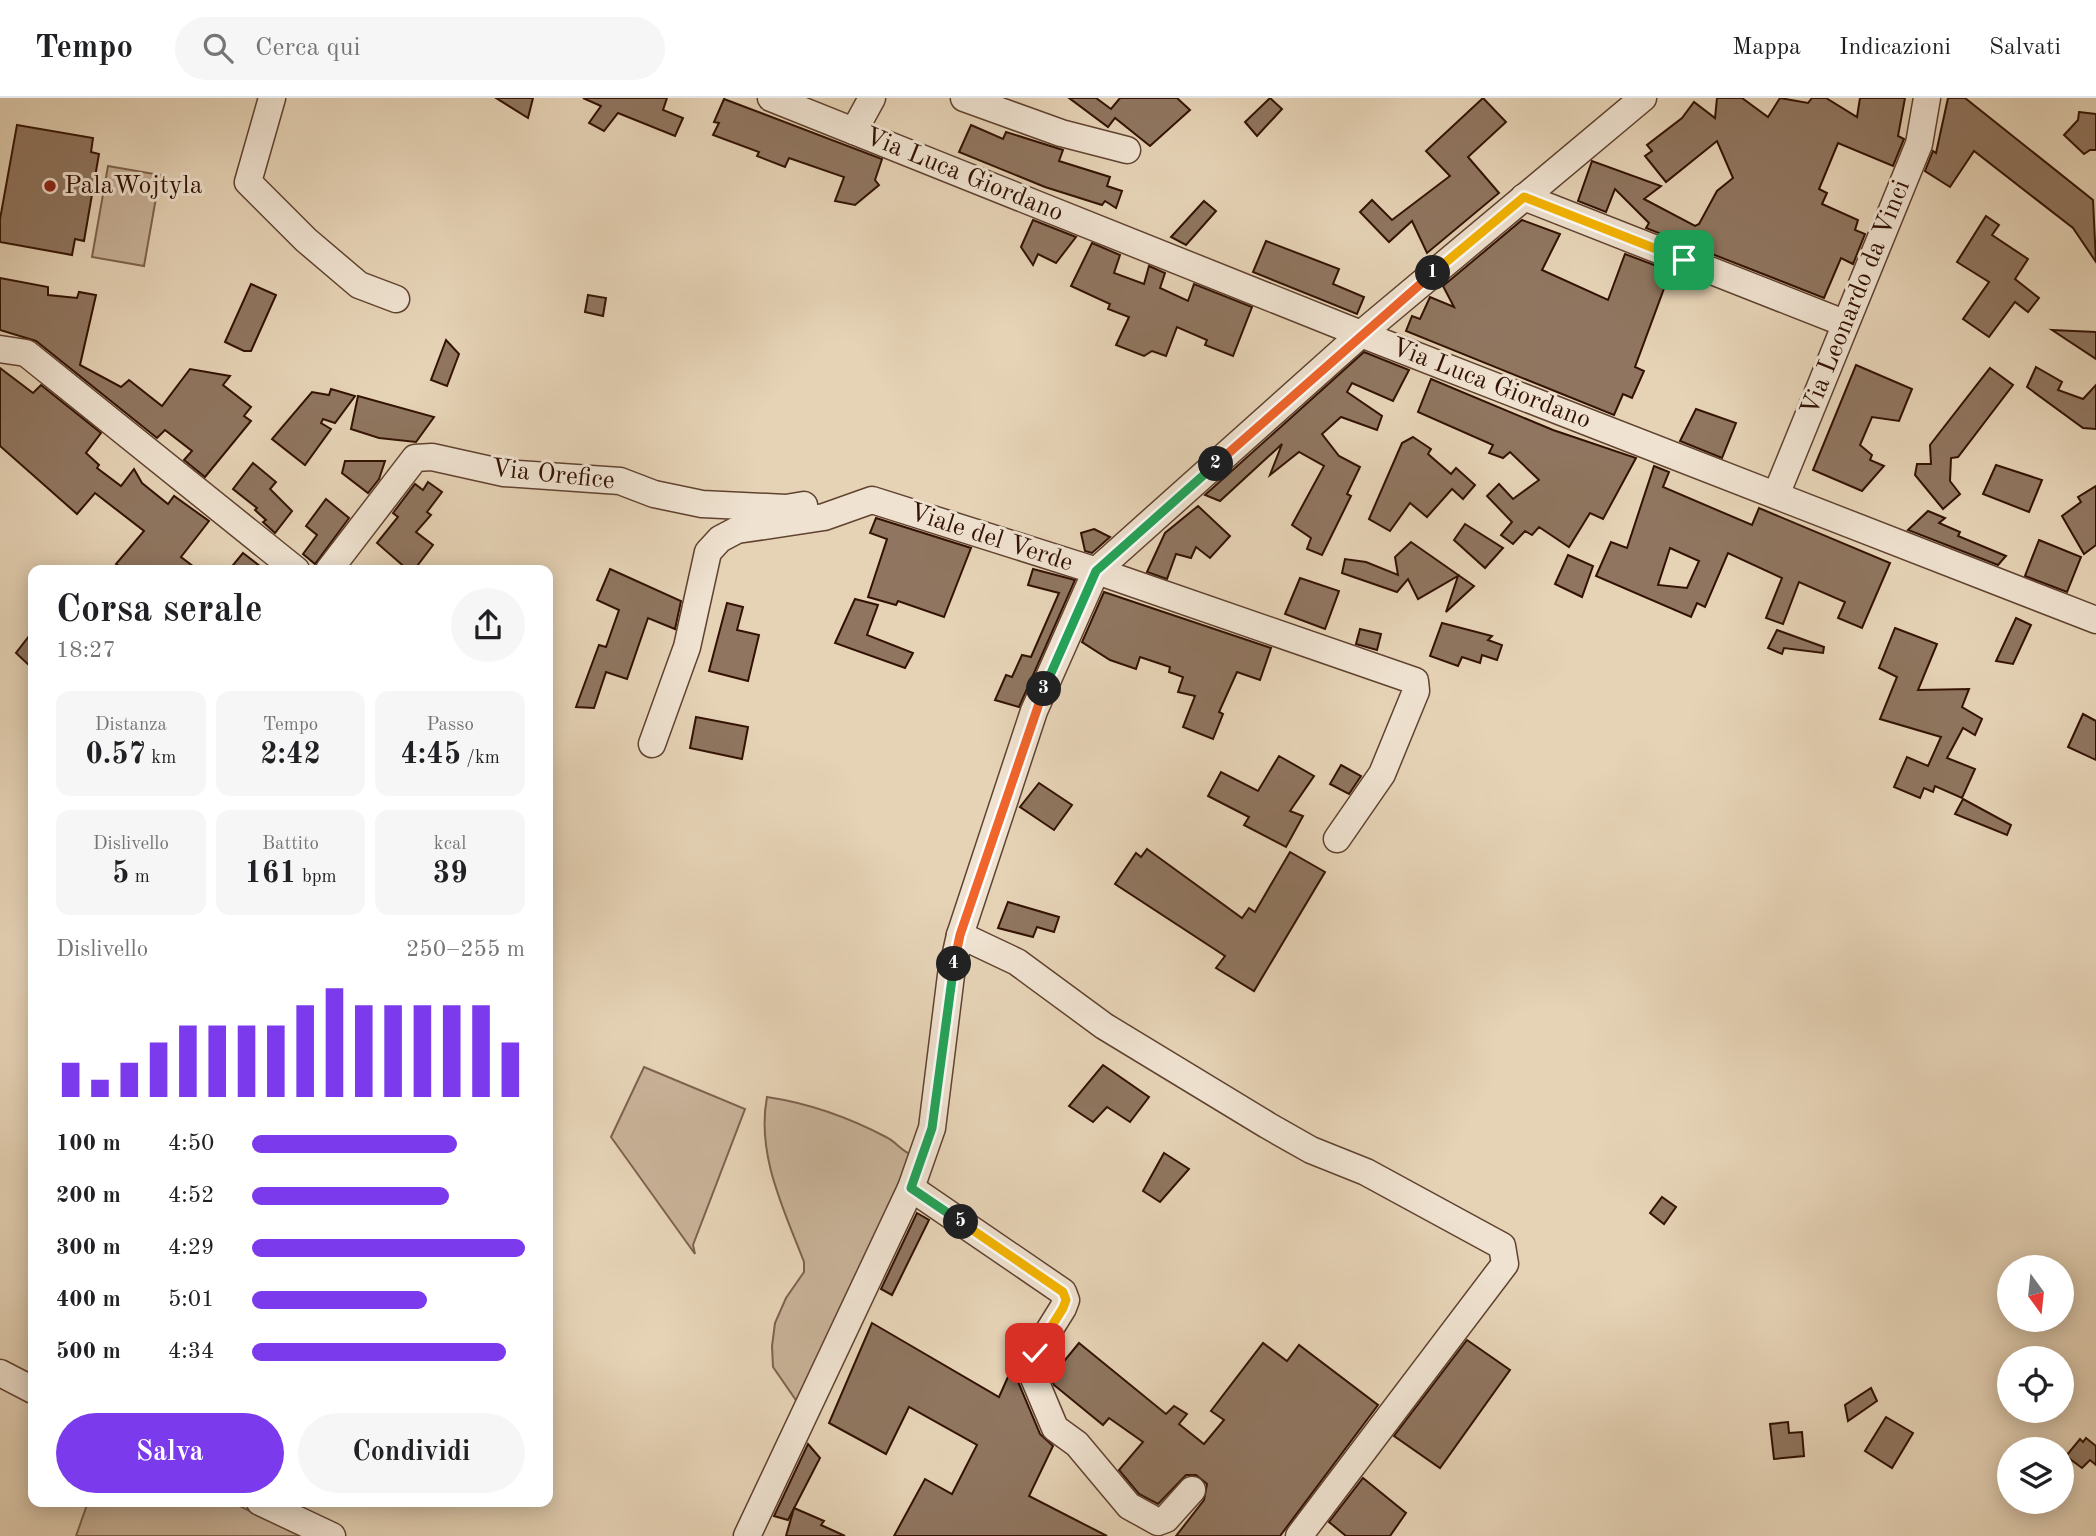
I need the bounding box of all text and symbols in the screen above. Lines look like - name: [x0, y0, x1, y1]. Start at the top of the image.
- search box: [175, 17, 665, 80]
- icon: search: [199, 29, 237, 67]
- text: Tempo: [35, 32, 133, 65]
- text: Cerca qui: [255, 35, 361, 61]
- text: Mappa: [1732, 36, 1801, 60]
- text: Indicazioni: [1839, 36, 1951, 60]
- text: Salvati: [1989, 36, 2061, 60]
- street label: Via Luca Giordano: [861, 123, 1067, 227]
- place label: PalaWojtyla: [64, 173, 203, 199]
- street label: Via Leonardo da Vinci: [1797, 176, 1915, 420]
- marker: PalaWojtyla: [42, 178, 58, 194]
- pin: [1654, 230, 1714, 290]
- icon: arrive: [1665, 241, 1703, 279]
- pin: 1: [1416, 256, 1450, 290]
- text: 1: [1427, 263, 1438, 282]
- street label: Via Luca Giordano: [1388, 334, 1594, 434]
- pin: 2: [1198, 446, 1234, 482]
- text: 2: [1210, 454, 1221, 473]
- street label: Via Orefice: [490, 456, 616, 494]
- street label: Viale del Verde: [906, 499, 1076, 577]
- button: share: [451, 588, 525, 662]
- text: Corsa serale: [56, 592, 263, 630]
- text: 18:27: [56, 639, 116, 662]
- pin: 3: [1026, 672, 1062, 706]
- text: 3: [1038, 679, 1049, 698]
- text: Distanza: [95, 716, 167, 735]
- text: Tempo: [263, 716, 318, 735]
- text: Passo: [426, 716, 474, 735]
- text: 0.57: [85, 740, 146, 770]
- text: 2:42: [260, 740, 321, 770]
- text: 4:45: [400, 740, 461, 770]
- text: km: [146, 749, 176, 768]
- text: /km: [461, 749, 500, 768]
- text: Dislivello: [93, 835, 169, 854]
- text: Battito: [262, 835, 319, 854]
- text: kcal: [434, 835, 467, 854]
- text: 5: [112, 859, 129, 889]
- text: 161: [244, 859, 297, 889]
- text: 39: [433, 859, 468, 889]
- text: m: [129, 868, 150, 887]
- text: bpm: [297, 868, 337, 887]
- text: Dislivello: [56, 938, 148, 961]
- text: 250–255 m: [406, 938, 525, 961]
- pin: 4: [936, 946, 972, 982]
- text: 4: [948, 954, 959, 973]
- text: 100 m: [56, 1132, 121, 1155]
- text: 4:50: [168, 1132, 214, 1155]
- text: 200 m: [56, 1184, 121, 1207]
- text: 4:52: [168, 1184, 214, 1207]
- pin: 5: [944, 1204, 978, 1240]
- text: 5: [955, 1212, 966, 1231]
- text: 300 m: [56, 1236, 121, 1259]
- text: 4:29: [168, 1236, 214, 1259]
- north arrow: [1997, 1255, 2074, 1332]
- map controls: [1997, 1255, 2074, 1514]
- text: 400 m: [56, 1288, 121, 1311]
- text: 5:01: [168, 1288, 214, 1311]
- pin: [1005, 1323, 1065, 1383]
- icon: check: [1016, 1334, 1054, 1372]
- text: 500 m: [56, 1340, 121, 1363]
- text: 4:34: [168, 1340, 214, 1363]
- button: locate: [1997, 1346, 2074, 1423]
- button: Salva: [56, 1413, 284, 1493]
- button: Condividi: [298, 1413, 525, 1493]
- button: layers: [1997, 1437, 2074, 1514]

